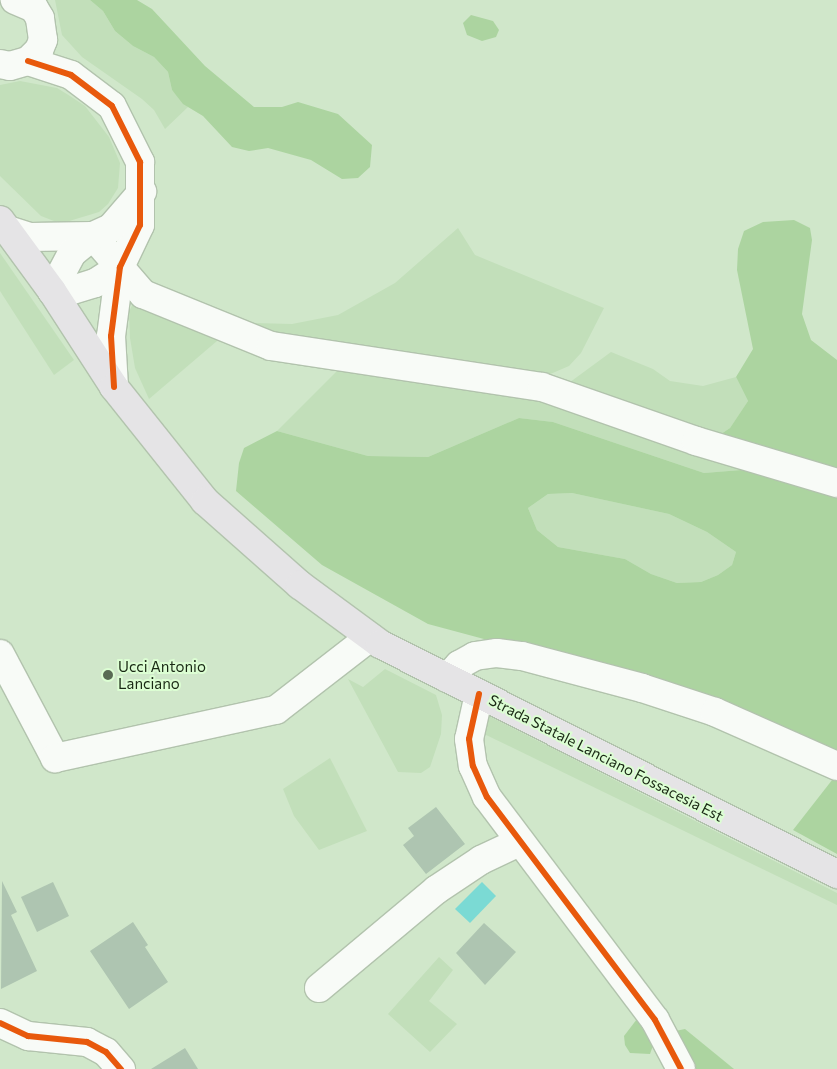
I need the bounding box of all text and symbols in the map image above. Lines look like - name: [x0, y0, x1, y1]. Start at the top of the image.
- place label: Ucci Antonio Lanciano: [118, 657, 206, 692]
- marker: Ucci Antonio Lanciano: [102, 669, 114, 681]
- street label: Strada Statale Lanciano Fossacesia Est: [486, 691, 726, 825]

